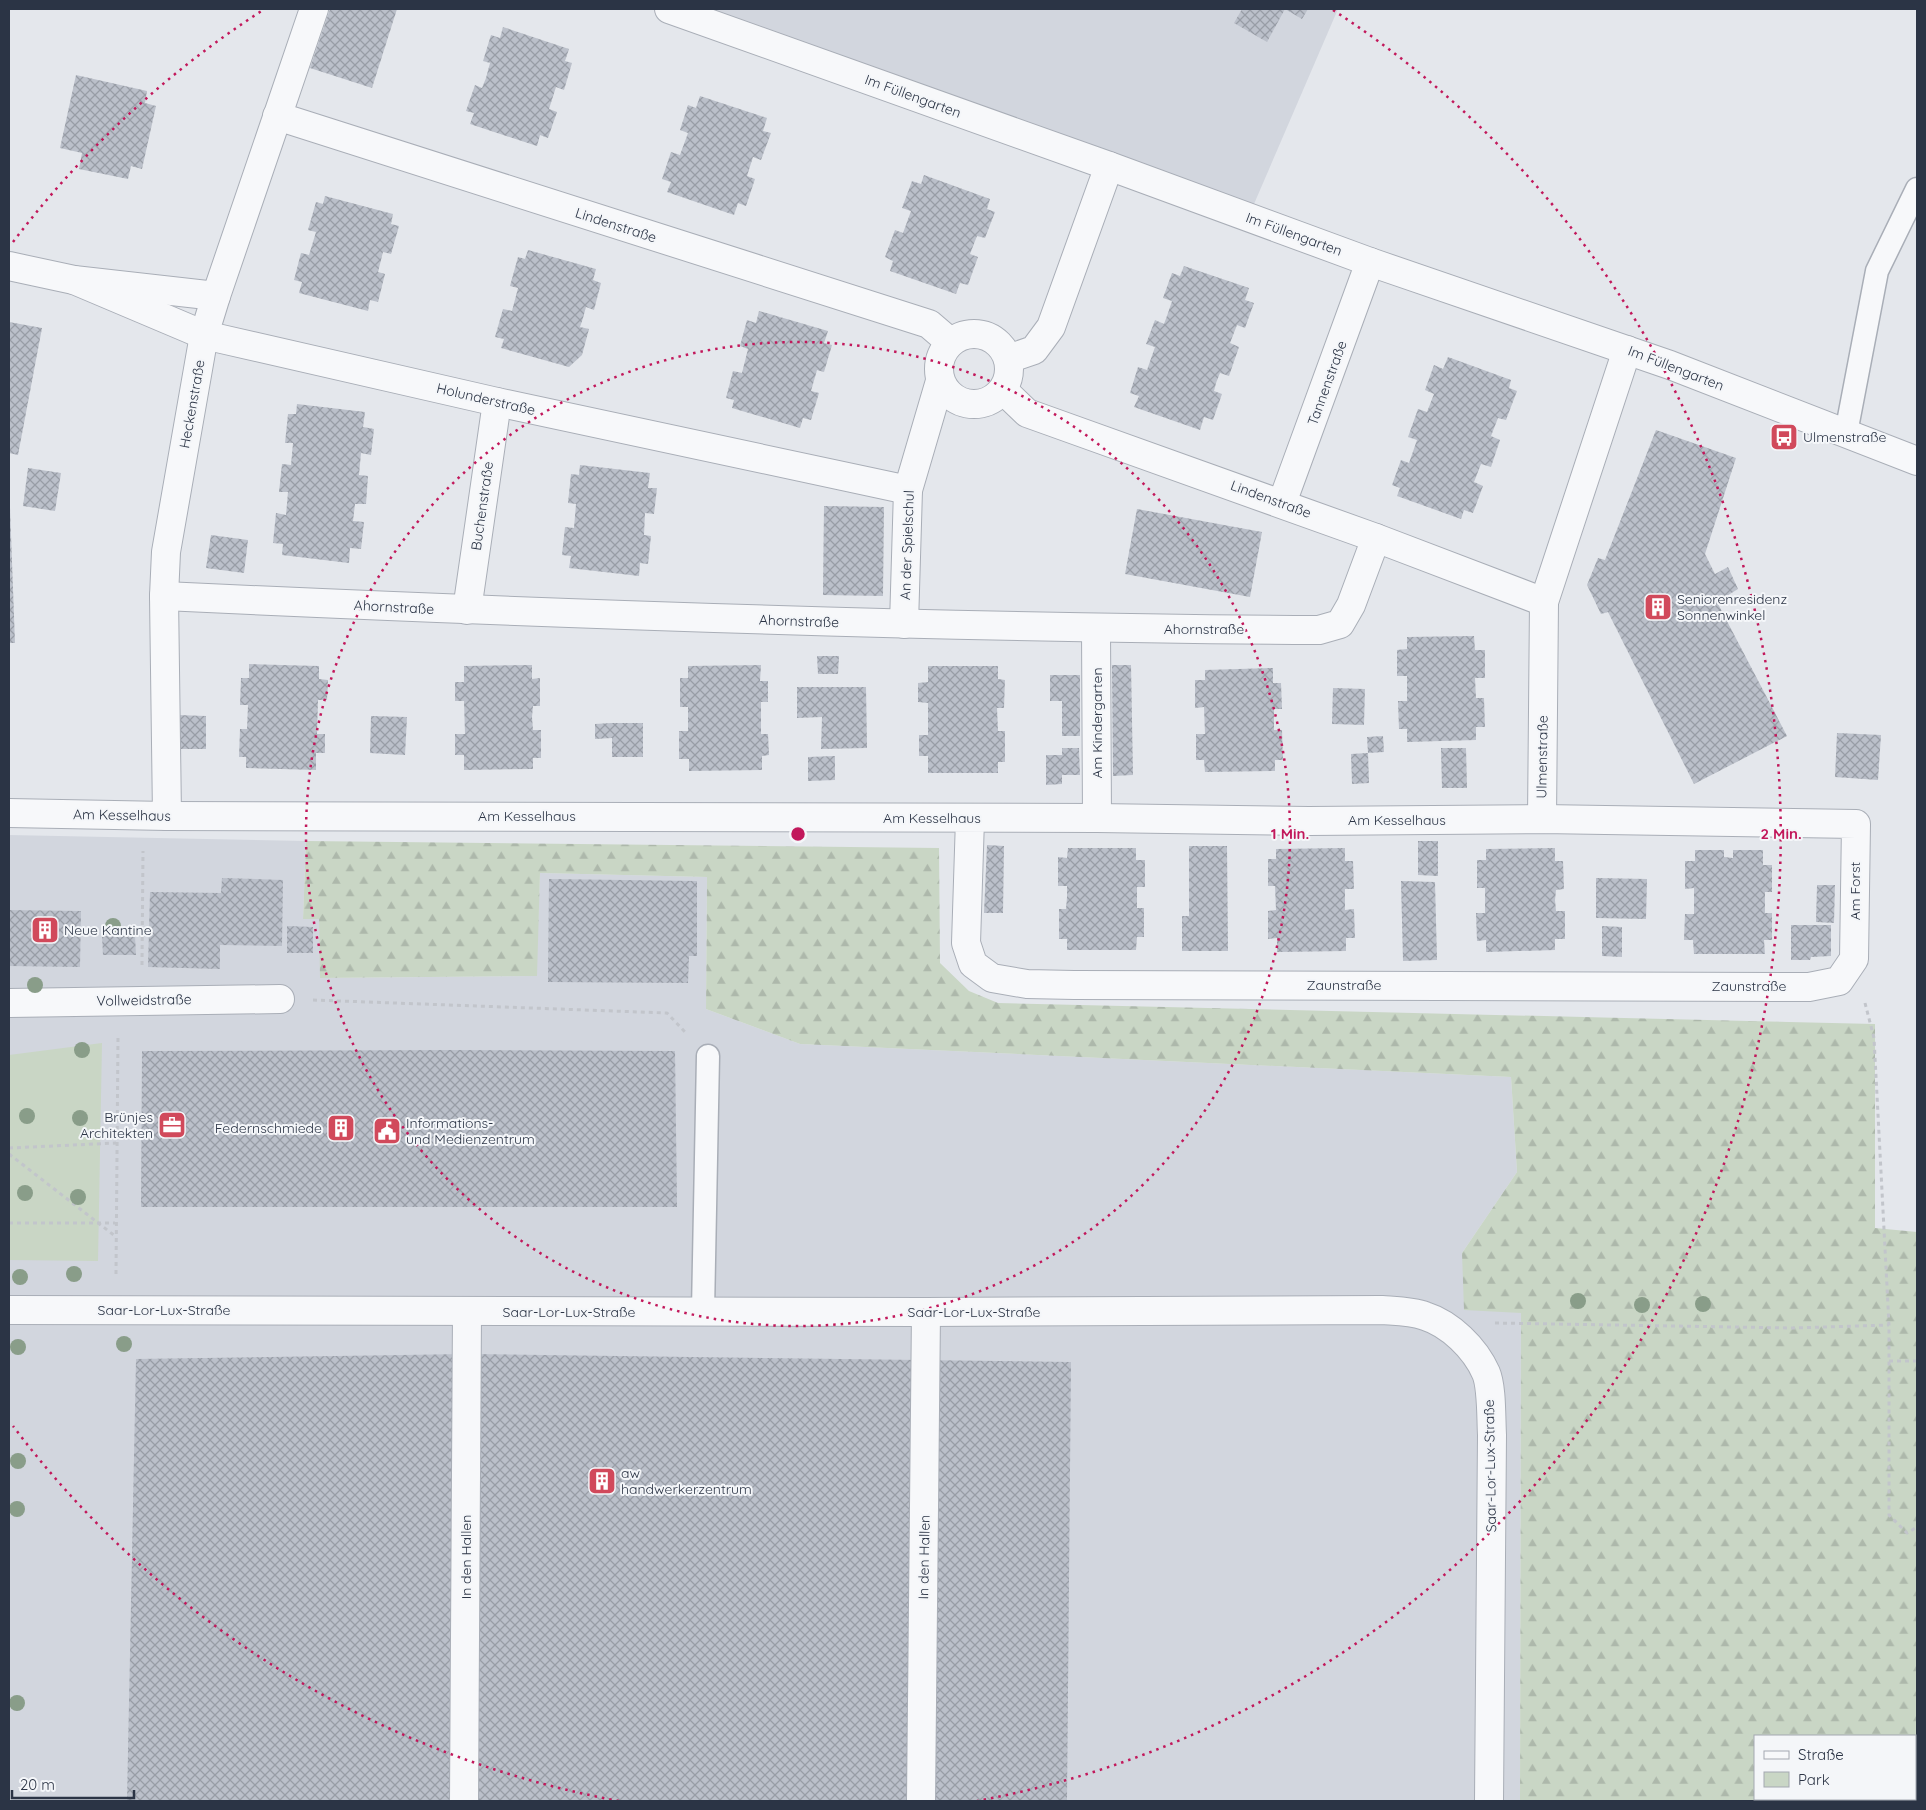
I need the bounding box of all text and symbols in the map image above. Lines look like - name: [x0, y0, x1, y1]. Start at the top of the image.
- street label: Im Füllengarten: [862, 70, 964, 122]
- street label: Lindenstraße: [573, 203, 659, 247]
- street label: Im Füllengarten: [1243, 208, 1345, 260]
- street label: Tannenstraße: [1303, 338, 1351, 428]
- street label: Im Füllengarten: [1625, 341, 1727, 395]
- street label: Heckenstraße: [175, 358, 209, 450]
- street label: Holunderstraße: [435, 379, 537, 419]
- bus stop icon: Ulmenstraße: [1769, 422, 1799, 452]
- place label: Ulmenstraße: [1803, 428, 1886, 446]
- street label: Buchenstraße: [467, 460, 497, 552]
- street label: Lindenstraße: [1228, 476, 1314, 522]
- street label: An der Spielschul: [896, 490, 918, 600]
- place label: Seniorenresidenz Sonnenwinkel: [1677, 590, 1787, 624]
- building icon: Seniorenresidenz Sonnenwinkel: [1643, 592, 1673, 622]
- street label: Ahornstraße: [353, 596, 435, 618]
- street label: Ahornstraße: [759, 611, 840, 631]
- street label: Ahornstraße: [1164, 620, 1244, 638]
- street label: Am Kindergarten: [1088, 668, 1106, 778]
- street label: Ulmenstraße: [1532, 715, 1552, 799]
- street label: Am Kesselhaus: [73, 805, 171, 825]
- street label: Am Kesselhaus: [478, 807, 576, 825]
- street label: Am Kesselhaus: [883, 809, 981, 827]
- street label: Am Kesselhaus: [1348, 811, 1446, 829]
- text: 1 Min.: [1271, 824, 1309, 843]
- text: 2 Min.: [1760, 824, 1802, 843]
- centre of rings: [789, 825, 807, 843]
- street label: Am Forst: [1846, 861, 1864, 920]
- building icon: Neue Kantine: [30, 915, 60, 945]
- place label: Neue Kantine: [64, 921, 152, 939]
- street label: Zaunstraße: [1307, 976, 1381, 994]
- street label: Zaunstraße: [1712, 977, 1786, 995]
- street label: Vollweidstraße: [96, 990, 192, 1010]
- place label: Brünjes Architekten: [80, 1108, 153, 1142]
- office icon: Brünjes Architekten: [157, 1110, 187, 1140]
- building icon: Federnschmiede: [326, 1113, 356, 1143]
- place label: Informations- und Medienzentrum: [406, 1114, 535, 1148]
- public building icon: Informations- und Medienzentrum: [372, 1116, 402, 1146]
- place label: Federnschmiede: [215, 1119, 322, 1137]
- street label: Saar-Lor-Lux-Straße: [98, 1301, 231, 1319]
- street label: Saar-Lor-Lux-Straße: [503, 1303, 636, 1321]
- street label: Saar-Lor-Lux-Straße: [908, 1303, 1041, 1321]
- street label: Saar-Lor-Lux-Straße: [1480, 1399, 1500, 1533]
- place label: aw handwerkerzentrum: [621, 1464, 752, 1498]
- building icon: aw handwerkerzentrum: [587, 1466, 617, 1496]
- street label: In den Hallen: [457, 1515, 475, 1599]
- street label: In den Hallen: [914, 1515, 934, 1599]
- legend: [1754, 1735, 1916, 1800]
- text: Straße: [1798, 1745, 1844, 1764]
- scale bar: [12, 1768, 135, 1800]
- text: Park: [1798, 1770, 1830, 1789]
- text: 20 m: [20, 1775, 55, 1794]

